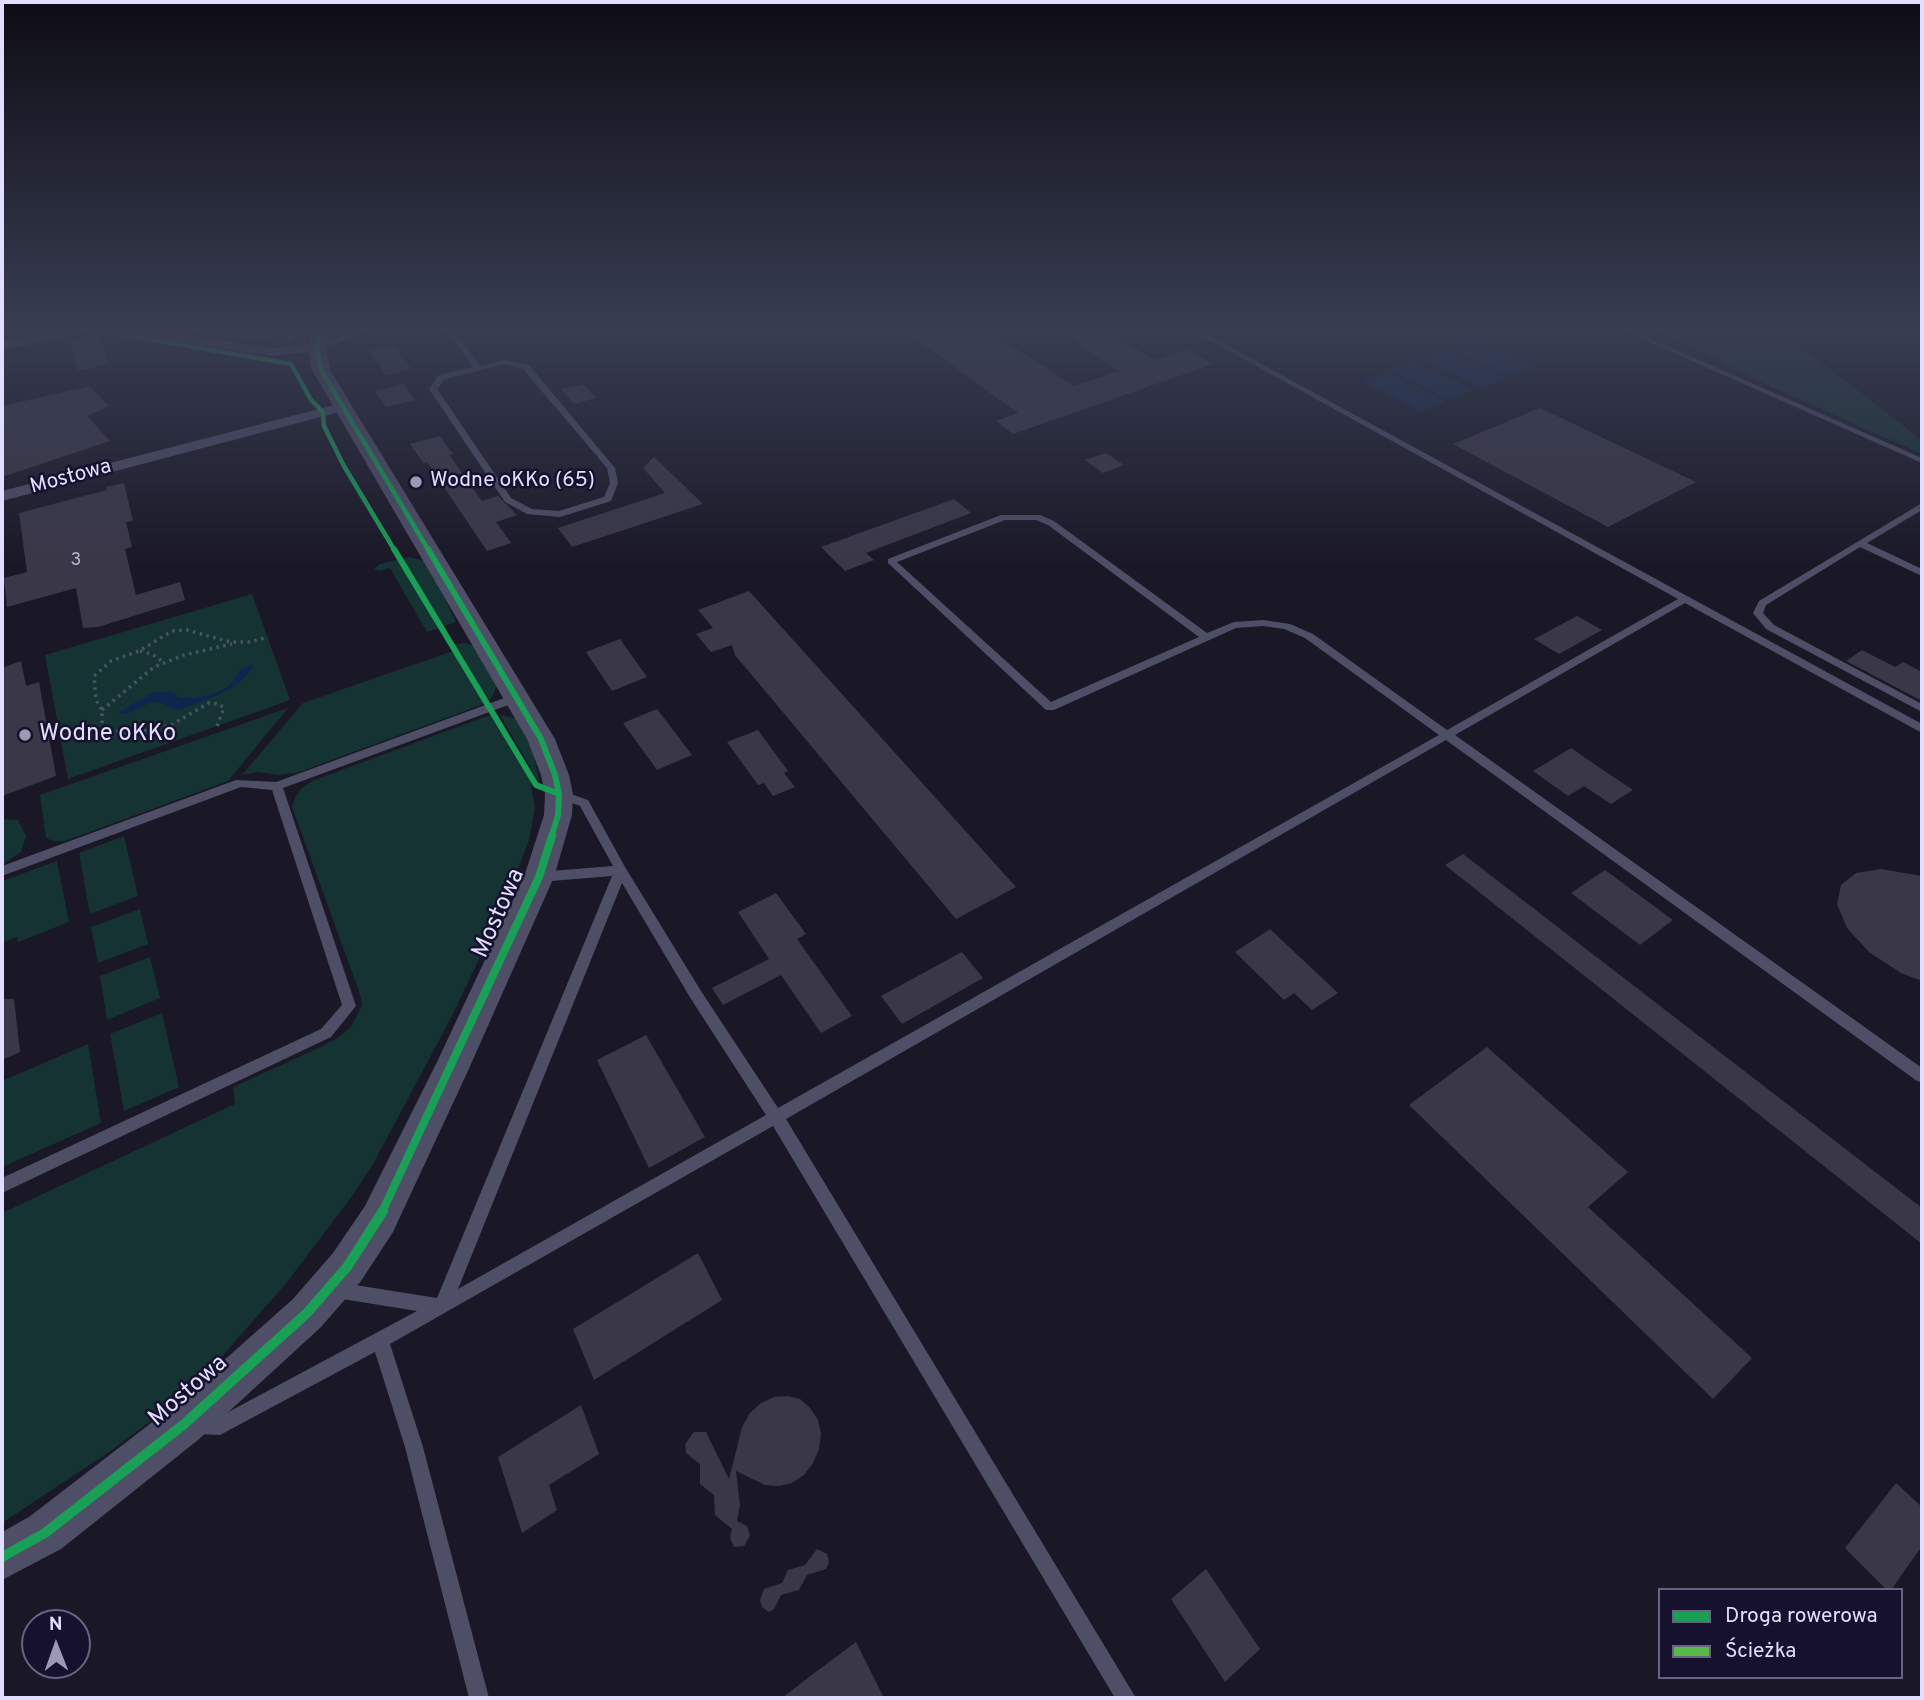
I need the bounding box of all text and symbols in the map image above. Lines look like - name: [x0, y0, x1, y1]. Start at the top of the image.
- street label: Mostowa: [28, 455, 114, 501]
- place label: Wodne oKKo (65): [430, 469, 595, 495]
- marker: Wodne oKKo (65): [408, 474, 424, 490]
- house number: 3: [71, 550, 81, 572]
- place label: Wodne oKKo: [39, 721, 176, 749]
- marker: Wodne oKKo: [17, 727, 33, 743]
- street label: Mostowa: [468, 865, 532, 963]
- street label: Mostowa: [144, 1350, 234, 1434]
- legend: [1658, 1588, 1903, 1679]
- text: Droga rowerowa: [1725, 1603, 1878, 1630]
- north arrow: [21, 1609, 91, 1679]
- text: N: [49, 1613, 63, 1637]
- text: Ścieżka: [1725, 1638, 1796, 1665]

